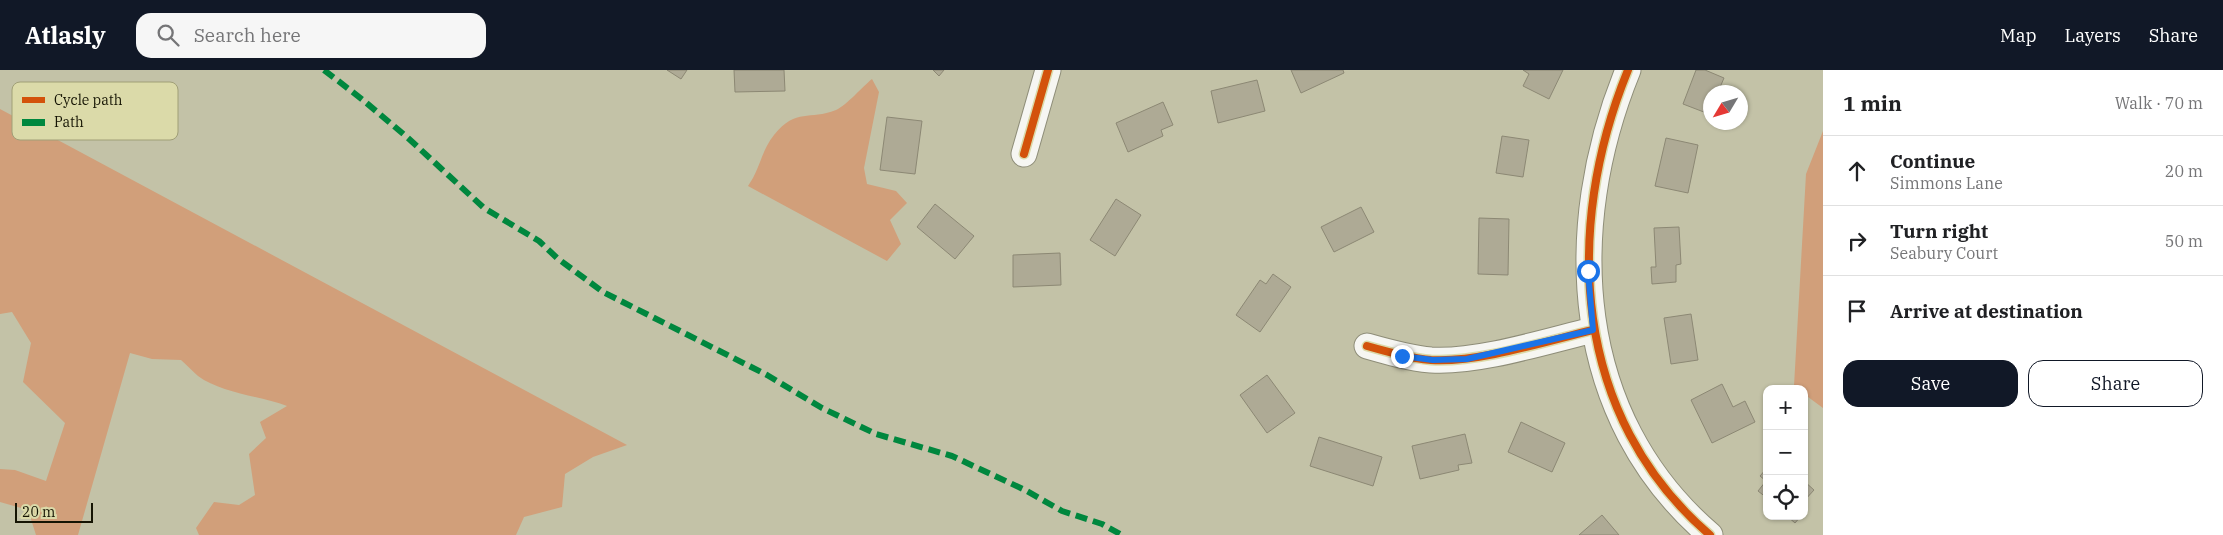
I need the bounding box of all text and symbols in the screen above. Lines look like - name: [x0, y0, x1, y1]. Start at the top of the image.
- search box: [136, 13, 486, 58]
- text: Atlasly: [25, 19, 106, 51]
- icon: search: [154, 21, 182, 49]
- text: Search here: [194, 23, 301, 47]
- text: Map: [2000, 24, 2037, 47]
- text: Layers: [2065, 24, 2121, 47]
- text: Share: [2149, 24, 2198, 47]
- legend: [12, 82, 178, 140]
- north arrow: [1703, 85, 1748, 130]
- text: 1 min: [1843, 89, 1902, 117]
- text: Cycle path: [54, 91, 123, 109]
- text: Walk · 70 m: [2115, 93, 2203, 113]
- text: Path: [54, 113, 84, 131]
- text: Continue: [1890, 149, 1975, 173]
- icon: ahead: [1843, 157, 1871, 185]
- text: 20 m: [2165, 161, 2203, 181]
- text: Simmons Lane: [1890, 173, 2003, 193]
- text: Turn right: [1890, 219, 1988, 243]
- icon: right: [1843, 227, 1871, 255]
- text: 50 m: [2165, 231, 2203, 251]
- text: Seabury Court: [1890, 243, 1998, 263]
- route start: [1577, 260, 1600, 283]
- icon: arrive: [1843, 297, 1871, 325]
- text: Arrive at destination: [1890, 299, 2083, 323]
- route end: [1391, 345, 1414, 368]
- button: Save: [1843, 360, 2018, 407]
- button: Share: [2028, 360, 2203, 407]
- map controls: [1763, 385, 1808, 520]
- button: +: [1763, 385, 1808, 430]
- button: −: [1763, 430, 1808, 475]
- button: locate: [1763, 475, 1808, 520]
- scale bar: [15, 500, 92, 523]
- text: 20 m: [22, 503, 55, 521]

